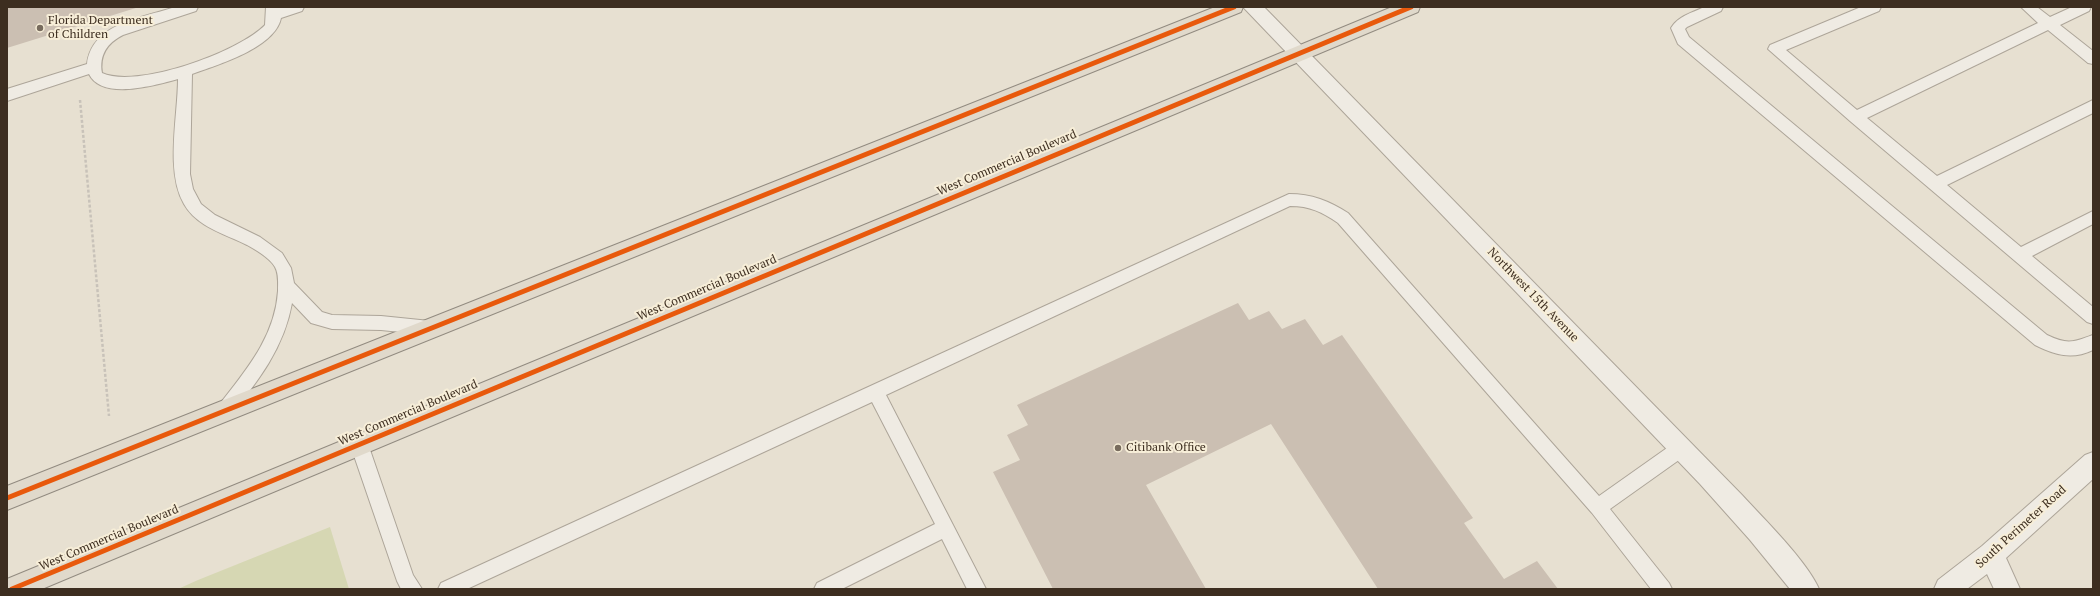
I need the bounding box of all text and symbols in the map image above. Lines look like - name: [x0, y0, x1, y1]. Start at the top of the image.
- place label: Florida Department of Children: [48, 14, 153, 42]
- marker: Florida Department of Children: [35, 23, 45, 33]
- street label: West Commercial Boulevard: [935, 127, 1079, 199]
- street label: Northwest 15th Avenue: [1484, 245, 1582, 345]
- street label: West Commercial Boulevard: [635, 252, 779, 324]
- street label: West Commercial Boulevard: [336, 377, 480, 449]
- place label: Citibank Office: [1126, 441, 1206, 455]
- marker: Citibank Office: [1113, 443, 1123, 453]
- street label: South Perimeter Road: [1973, 483, 2069, 571]
- street label: West Commercial Boulevard: [37, 502, 181, 574]

